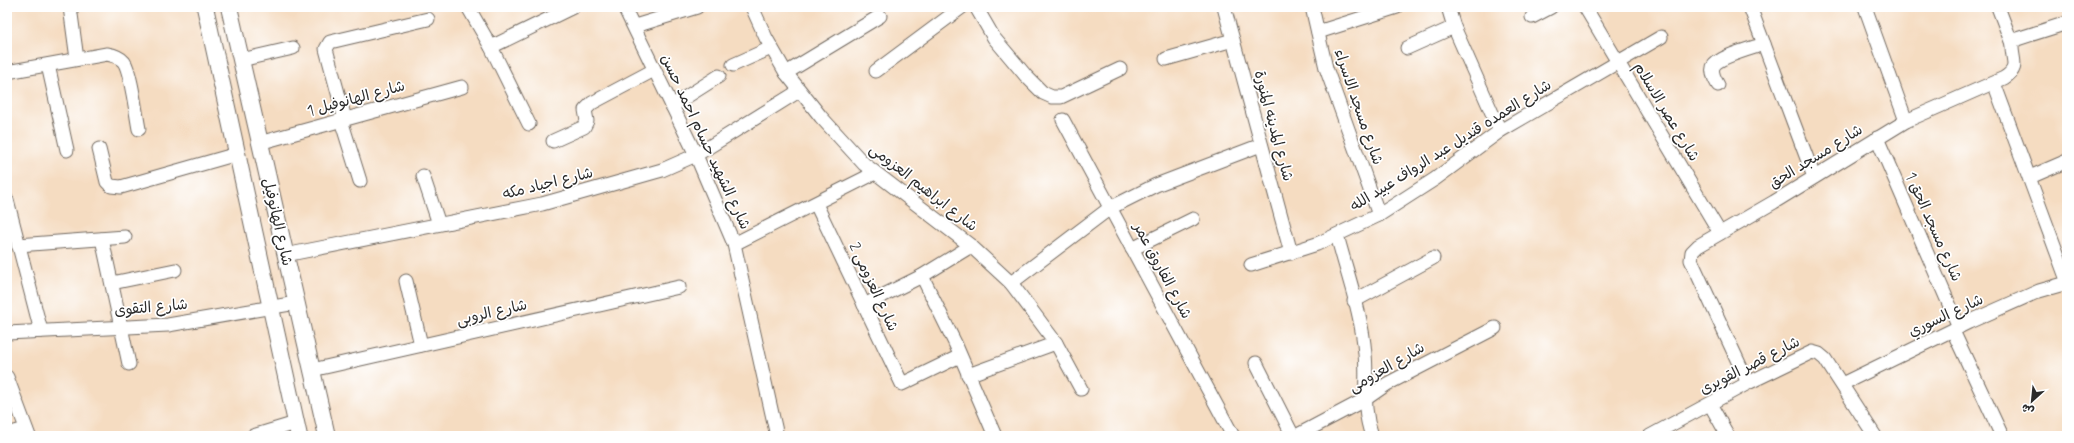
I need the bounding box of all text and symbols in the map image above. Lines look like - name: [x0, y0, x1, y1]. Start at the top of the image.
- street label: شارع مسجد الاسراء: [1329, 46, 1387, 168]
- street label: شارع الشهيد حسام احمد حسن: [655, 51, 755, 233]
- street label: شارع عصر الاسلام: [1628, 59, 1704, 165]
- street label: شارع المدينه المنورة: [1249, 68, 1297, 184]
- street label: شارع الهانوفيل 1: [305, 76, 407, 122]
- street label: شارع العمده قنديل عبد الرواف عبيد الله: [1346, 76, 1556, 216]
- street label: شارع مسجد الحق: [1765, 120, 1867, 194]
- street label: شارع ابراهيم العزومى: [864, 139, 981, 237]
- street label: شارع اجياد مكه: [501, 163, 595, 205]
- street label: شارع مسجد الحق 1: [1900, 169, 1966, 285]
- street label: شارع الهانوفيل: [257, 176, 297, 268]
- street label: شارع الفاروق عمر: [1127, 218, 1196, 323]
- street label: شارع العزومى 2: [844, 239, 902, 335]
- street label: شارع السوري: [1905, 290, 1987, 342]
- street label: شارع التقوى: [113, 295, 189, 321]
- street label: شارع الروبى: [455, 295, 529, 331]
- street label: شارع قصر القويرى: [1696, 332, 1804, 400]
- street label: شارع العزومى: [1345, 338, 1429, 398]
- north arrow: [2012, 381, 2052, 421]
- text: ش: [2019, 400, 2036, 418]

